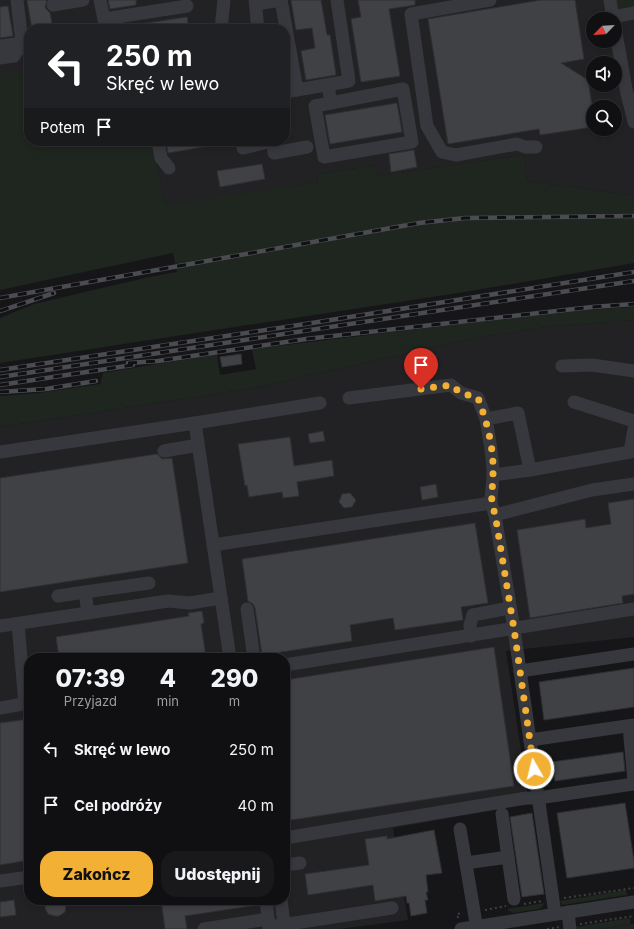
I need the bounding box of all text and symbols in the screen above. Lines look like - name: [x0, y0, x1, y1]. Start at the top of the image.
- north arrow: [586, 12, 622, 48]
- map controls: [586, 12, 622, 136]
- text: 250 m: [106, 39, 193, 73]
- icon: left: [40, 40, 92, 92]
- button: sound: [586, 56, 622, 92]
- text: Skręć w lewo: [106, 73, 219, 94]
- button: search: [586, 100, 622, 136]
- icon: arrive: [93, 116, 115, 138]
- text: Potem: [40, 118, 85, 137]
- pin: [404, 348, 438, 389]
- icon: arrive: [410, 354, 432, 376]
- text: 07:39: [56, 664, 125, 693]
- text: 4: [160, 664, 176, 693]
- text: 290: [211, 664, 258, 693]
- text: Przyjazd: [64, 693, 117, 709]
- text: min: [157, 693, 179, 709]
- text: m: [229, 693, 240, 709]
- icon: left: [40, 738, 62, 760]
- text: Skręć w lewo: [74, 740, 170, 759]
- text: 250 m: [229, 740, 274, 759]
- position arrow: [513, 748, 555, 790]
- icon: arrive: [40, 794, 62, 816]
- text: Cel podróży: [74, 796, 162, 815]
- text: 40 m: [237, 796, 274, 815]
- button: Zakończ: [40, 851, 153, 897]
- button: Udostępnij: [161, 851, 274, 897]

